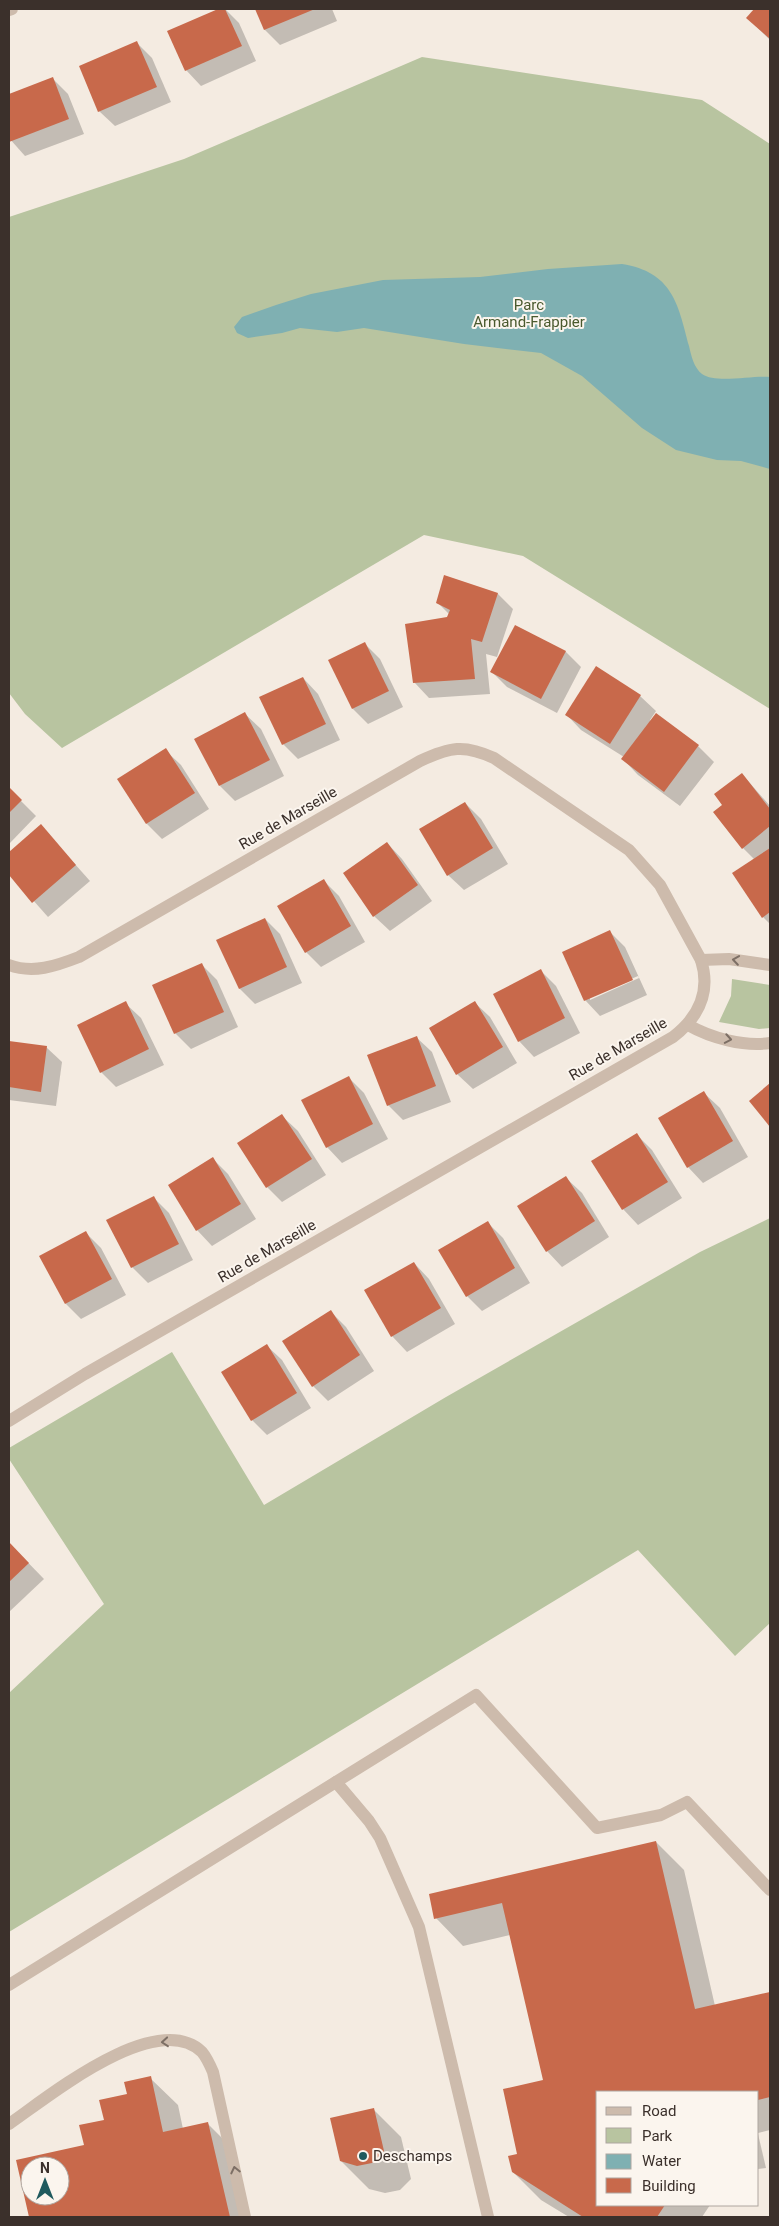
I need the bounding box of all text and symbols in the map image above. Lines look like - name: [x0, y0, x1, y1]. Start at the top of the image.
- park label: Parc Armand-Frappier: [473, 296, 585, 331]
- street label: Rue de Marseille: [236, 783, 340, 853]
- one-way arrow: [731, 955, 739, 966]
- street label: Rue de Marseille: [566, 1014, 670, 1084]
- one-way arrow: [724, 1034, 733, 1044]
- street label: Rue de Marseille: [215, 1216, 319, 1286]
- one-way arrow: [160, 2036, 168, 2047]
- legend: [596, 2091, 759, 2206]
- text: Road: [642, 2102, 676, 2120]
- text: Park: [642, 2127, 673, 2145]
- place label: Deschamps: [373, 2147, 452, 2165]
- marker: Deschamps: [357, 2150, 369, 2162]
- text: Water: [642, 2152, 681, 2170]
- north arrow: [20, 2156, 70, 2206]
- text: N: [40, 2160, 50, 2176]
- one-way arrow: [230, 2165, 241, 2174]
- text: Building: [642, 2177, 696, 2195]

